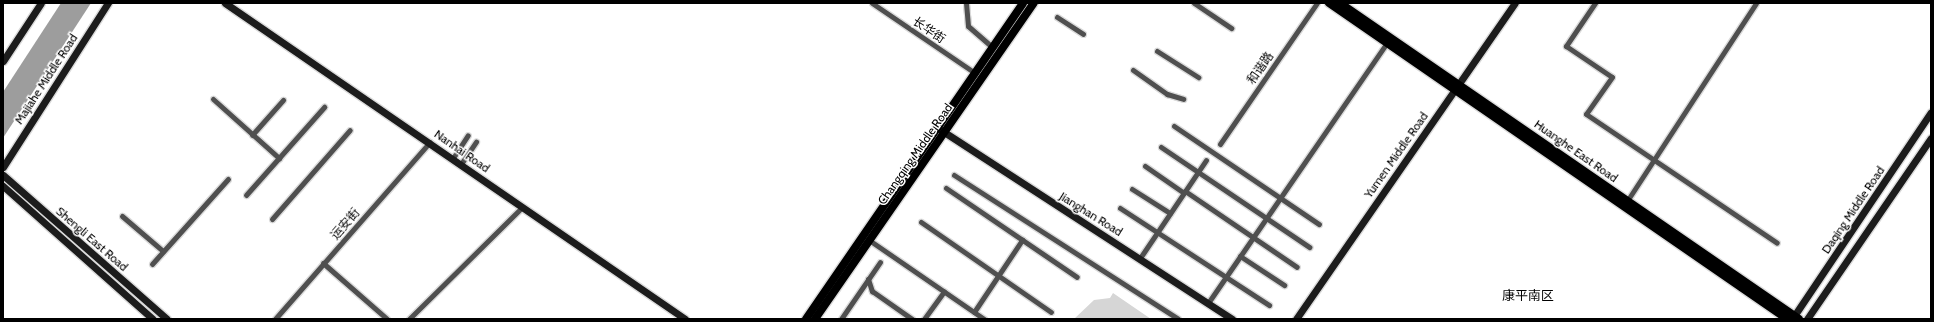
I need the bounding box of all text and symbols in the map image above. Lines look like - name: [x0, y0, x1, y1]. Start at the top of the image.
- street label: 长华街: [910, 14, 948, 46]
- street label: Majiahe Middle Road: [11, 31, 81, 127]
- street label: 和谐路: [1244, 49, 1276, 87]
- street label: Changqing Middle Road: [875, 101, 955, 207]
- street label: Yumen Middle Road: [1361, 109, 1431, 201]
- street label: Huanghe East Road: [1531, 117, 1621, 185]
- street label: Nanhai Road: [432, 127, 492, 175]
- street label: Daqing Middle Road: [1818, 164, 1888, 256]
- street label: Jianghan Road: [1057, 189, 1125, 239]
- street label: Shengli East Road: [53, 204, 131, 274]
- street label: 运安街: [328, 206, 362, 242]
- district label: 康平南区: [1502, 287, 1554, 303]

